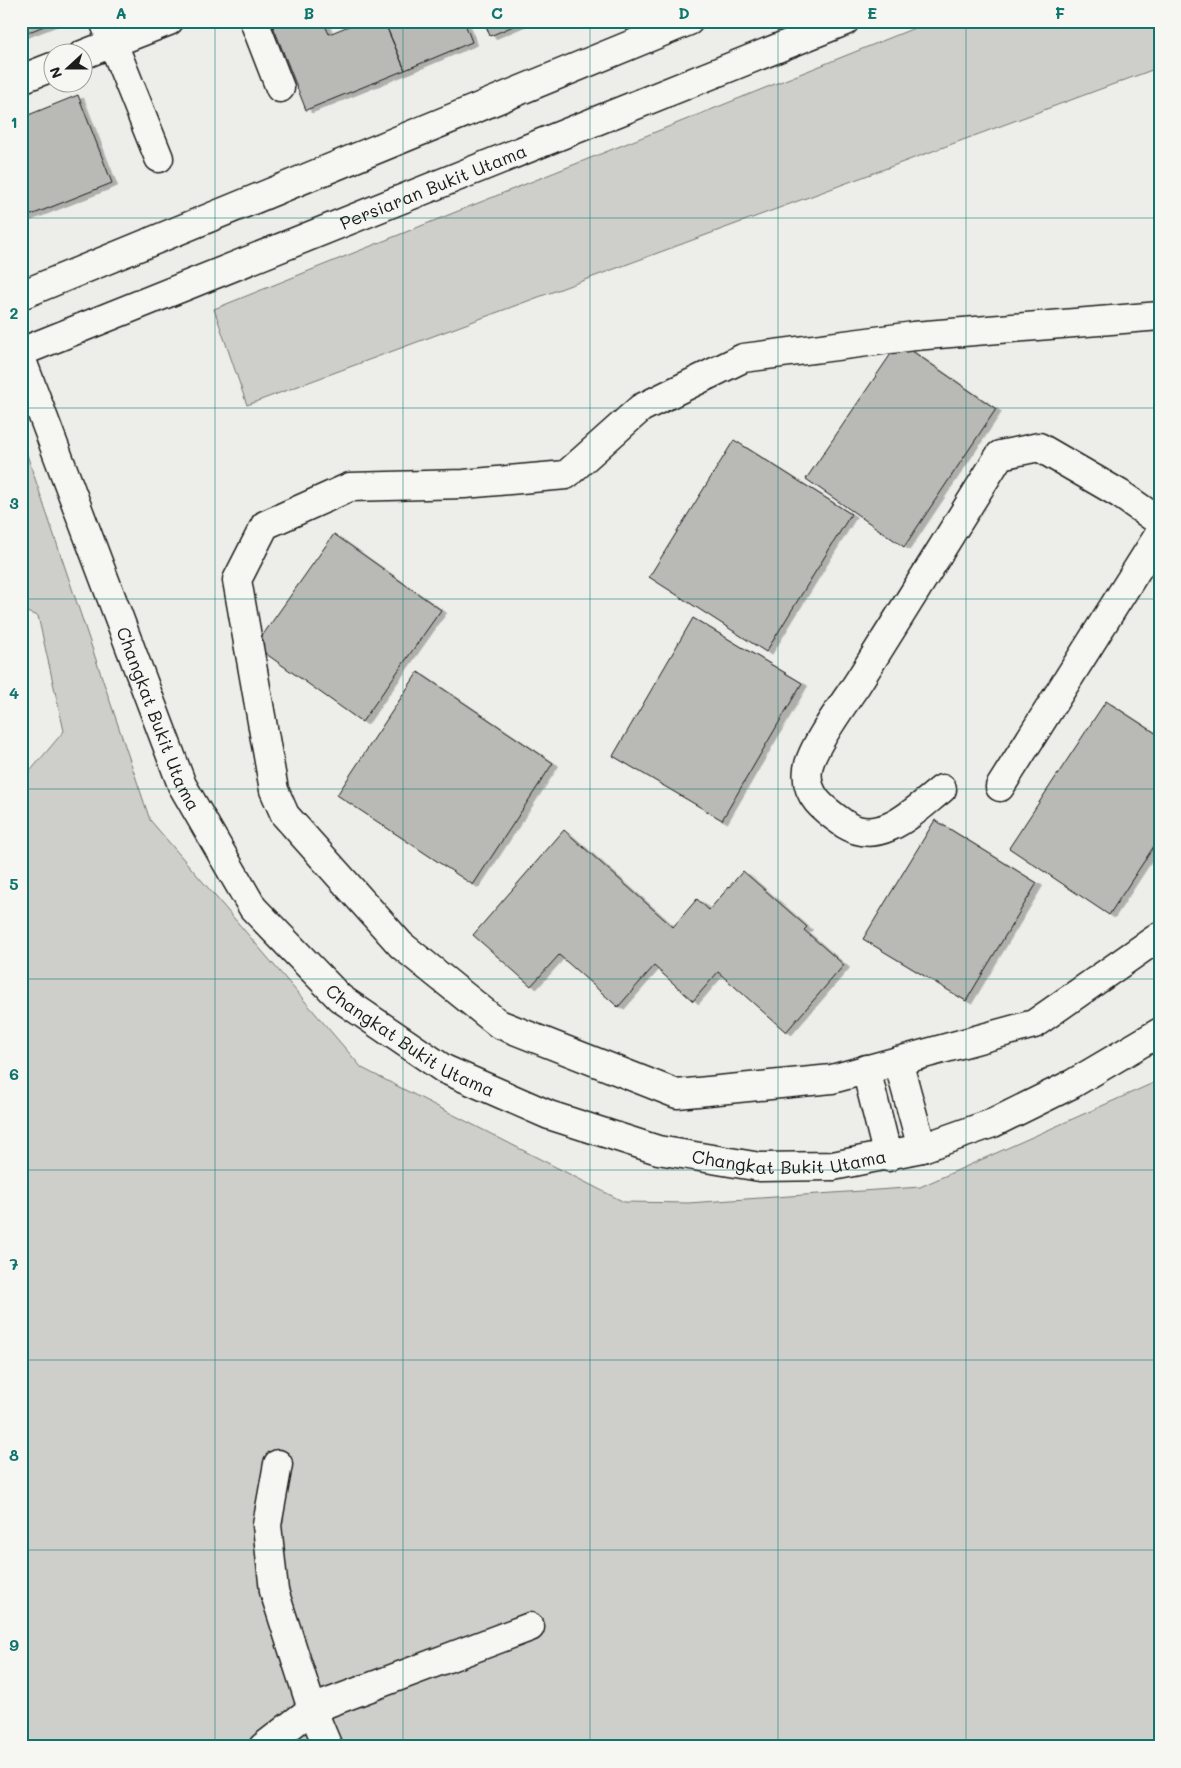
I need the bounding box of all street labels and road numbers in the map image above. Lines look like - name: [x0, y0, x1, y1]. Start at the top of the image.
- street label: Persiaran Bukit Utama: [336, 138, 530, 235]
- street label: Changkat Bukit Utama: [111, 623, 206, 815]
- street label: Changkat Bukit Utama: [321, 979, 499, 1102]
- street label: Changkat Bukit Utama: [690, 1144, 888, 1179]

